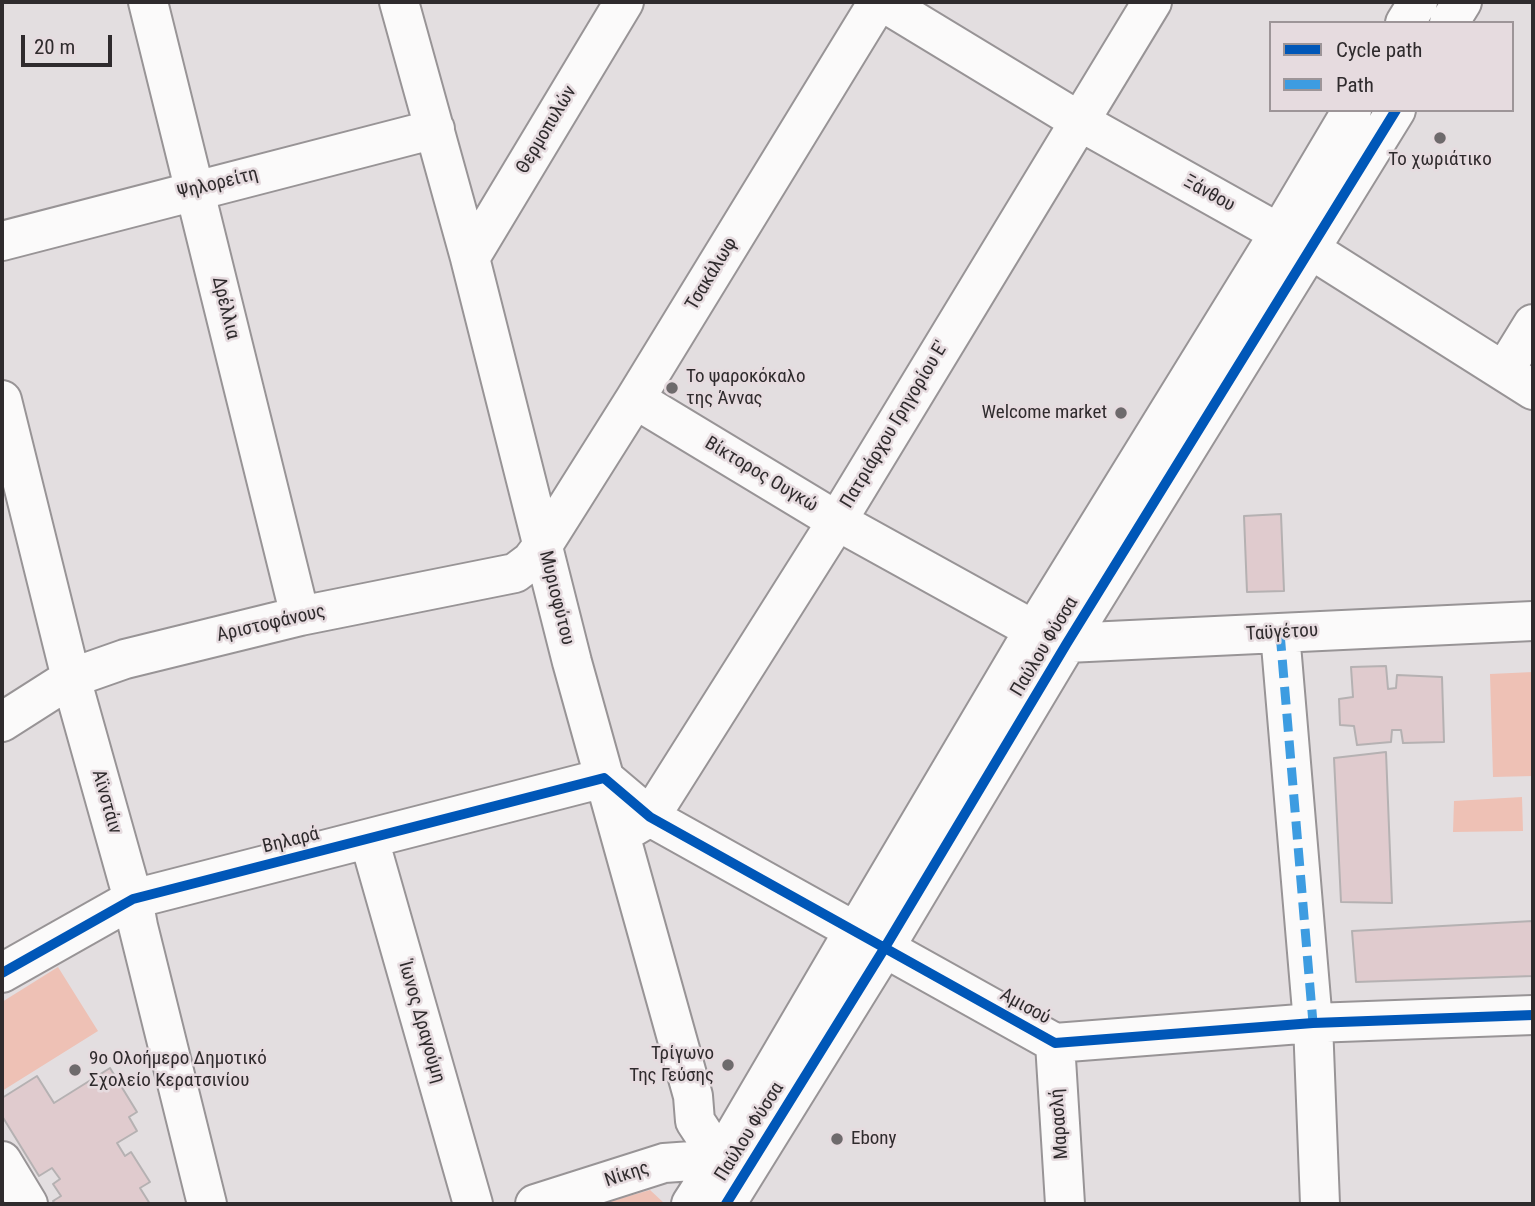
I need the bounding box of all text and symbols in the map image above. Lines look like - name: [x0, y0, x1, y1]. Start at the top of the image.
- scale bar: [24, 21, 116, 65]
- legend: [1269, 21, 1514, 112]
- text: 20 m: [34, 35, 75, 59]
- text: Cycle path: [1336, 38, 1422, 62]
- text: Path: [1336, 73, 1374, 97]
- street label: Θερμοπυλών: [512, 82, 582, 178]
- marker: Το χωριάτικο: [1432, 130, 1448, 146]
- place label: Το χωριάτικο: [1388, 149, 1492, 171]
- street label: Ψηλορείτη: [175, 163, 261, 205]
- street label: Ξάνθου: [1179, 171, 1239, 217]
- street label: Τσακάλωφ: [681, 233, 743, 315]
- street label: Δρέλλια: [206, 274, 244, 342]
- street label: Πατριάρχου Γρηγορίου Ε': [836, 337, 954, 513]
- place label: Το ψαροκόκαλο της Άννας: [686, 366, 805, 410]
- marker: Το ψαροκόκαλο της Άννας: [664, 380, 680, 396]
- place label: Welcome market: [982, 402, 1107, 424]
- marker: Welcome market: [1113, 405, 1129, 421]
- street label: Βίκτορος Ουγκώ: [700, 432, 822, 518]
- street label: Μυριοφύτου: [533, 549, 579, 647]
- street label: Παύλου Φύσσα: [1006, 593, 1084, 701]
- street label: Αριστοφάνους: [215, 600, 327, 648]
- street label: Ταϋγέτου: [1245, 620, 1319, 646]
- street label: Αϊνστάιν: [86, 767, 126, 837]
- street label: Βηλαρά: [260, 823, 322, 859]
- street label: Ίωνος Δραγούμη: [393, 958, 449, 1086]
- street label: Αμισού: [996, 984, 1054, 1030]
- place label: Τρίγωνο Της Γεύσης: [629, 1043, 714, 1087]
- place label: 9ο Ολοήμερο Δημοτικό Σχολείο Κερατσινίου: [89, 1048, 267, 1092]
- marker: Τρίγωνο Της Γεύσης: [720, 1057, 736, 1073]
- marker: 9ο Ολοήμερο Δημοτικό Σχολείο Κερατσινίου: [67, 1062, 83, 1078]
- street label: Παύλου Φύσσα: [711, 1078, 789, 1186]
- street label: Μαρασλή: [1046, 1088, 1074, 1160]
- place label: Ebony: [851, 1128, 896, 1150]
- marker: Ebony: [829, 1131, 845, 1147]
- street label: Νίκης: [602, 1157, 652, 1193]

